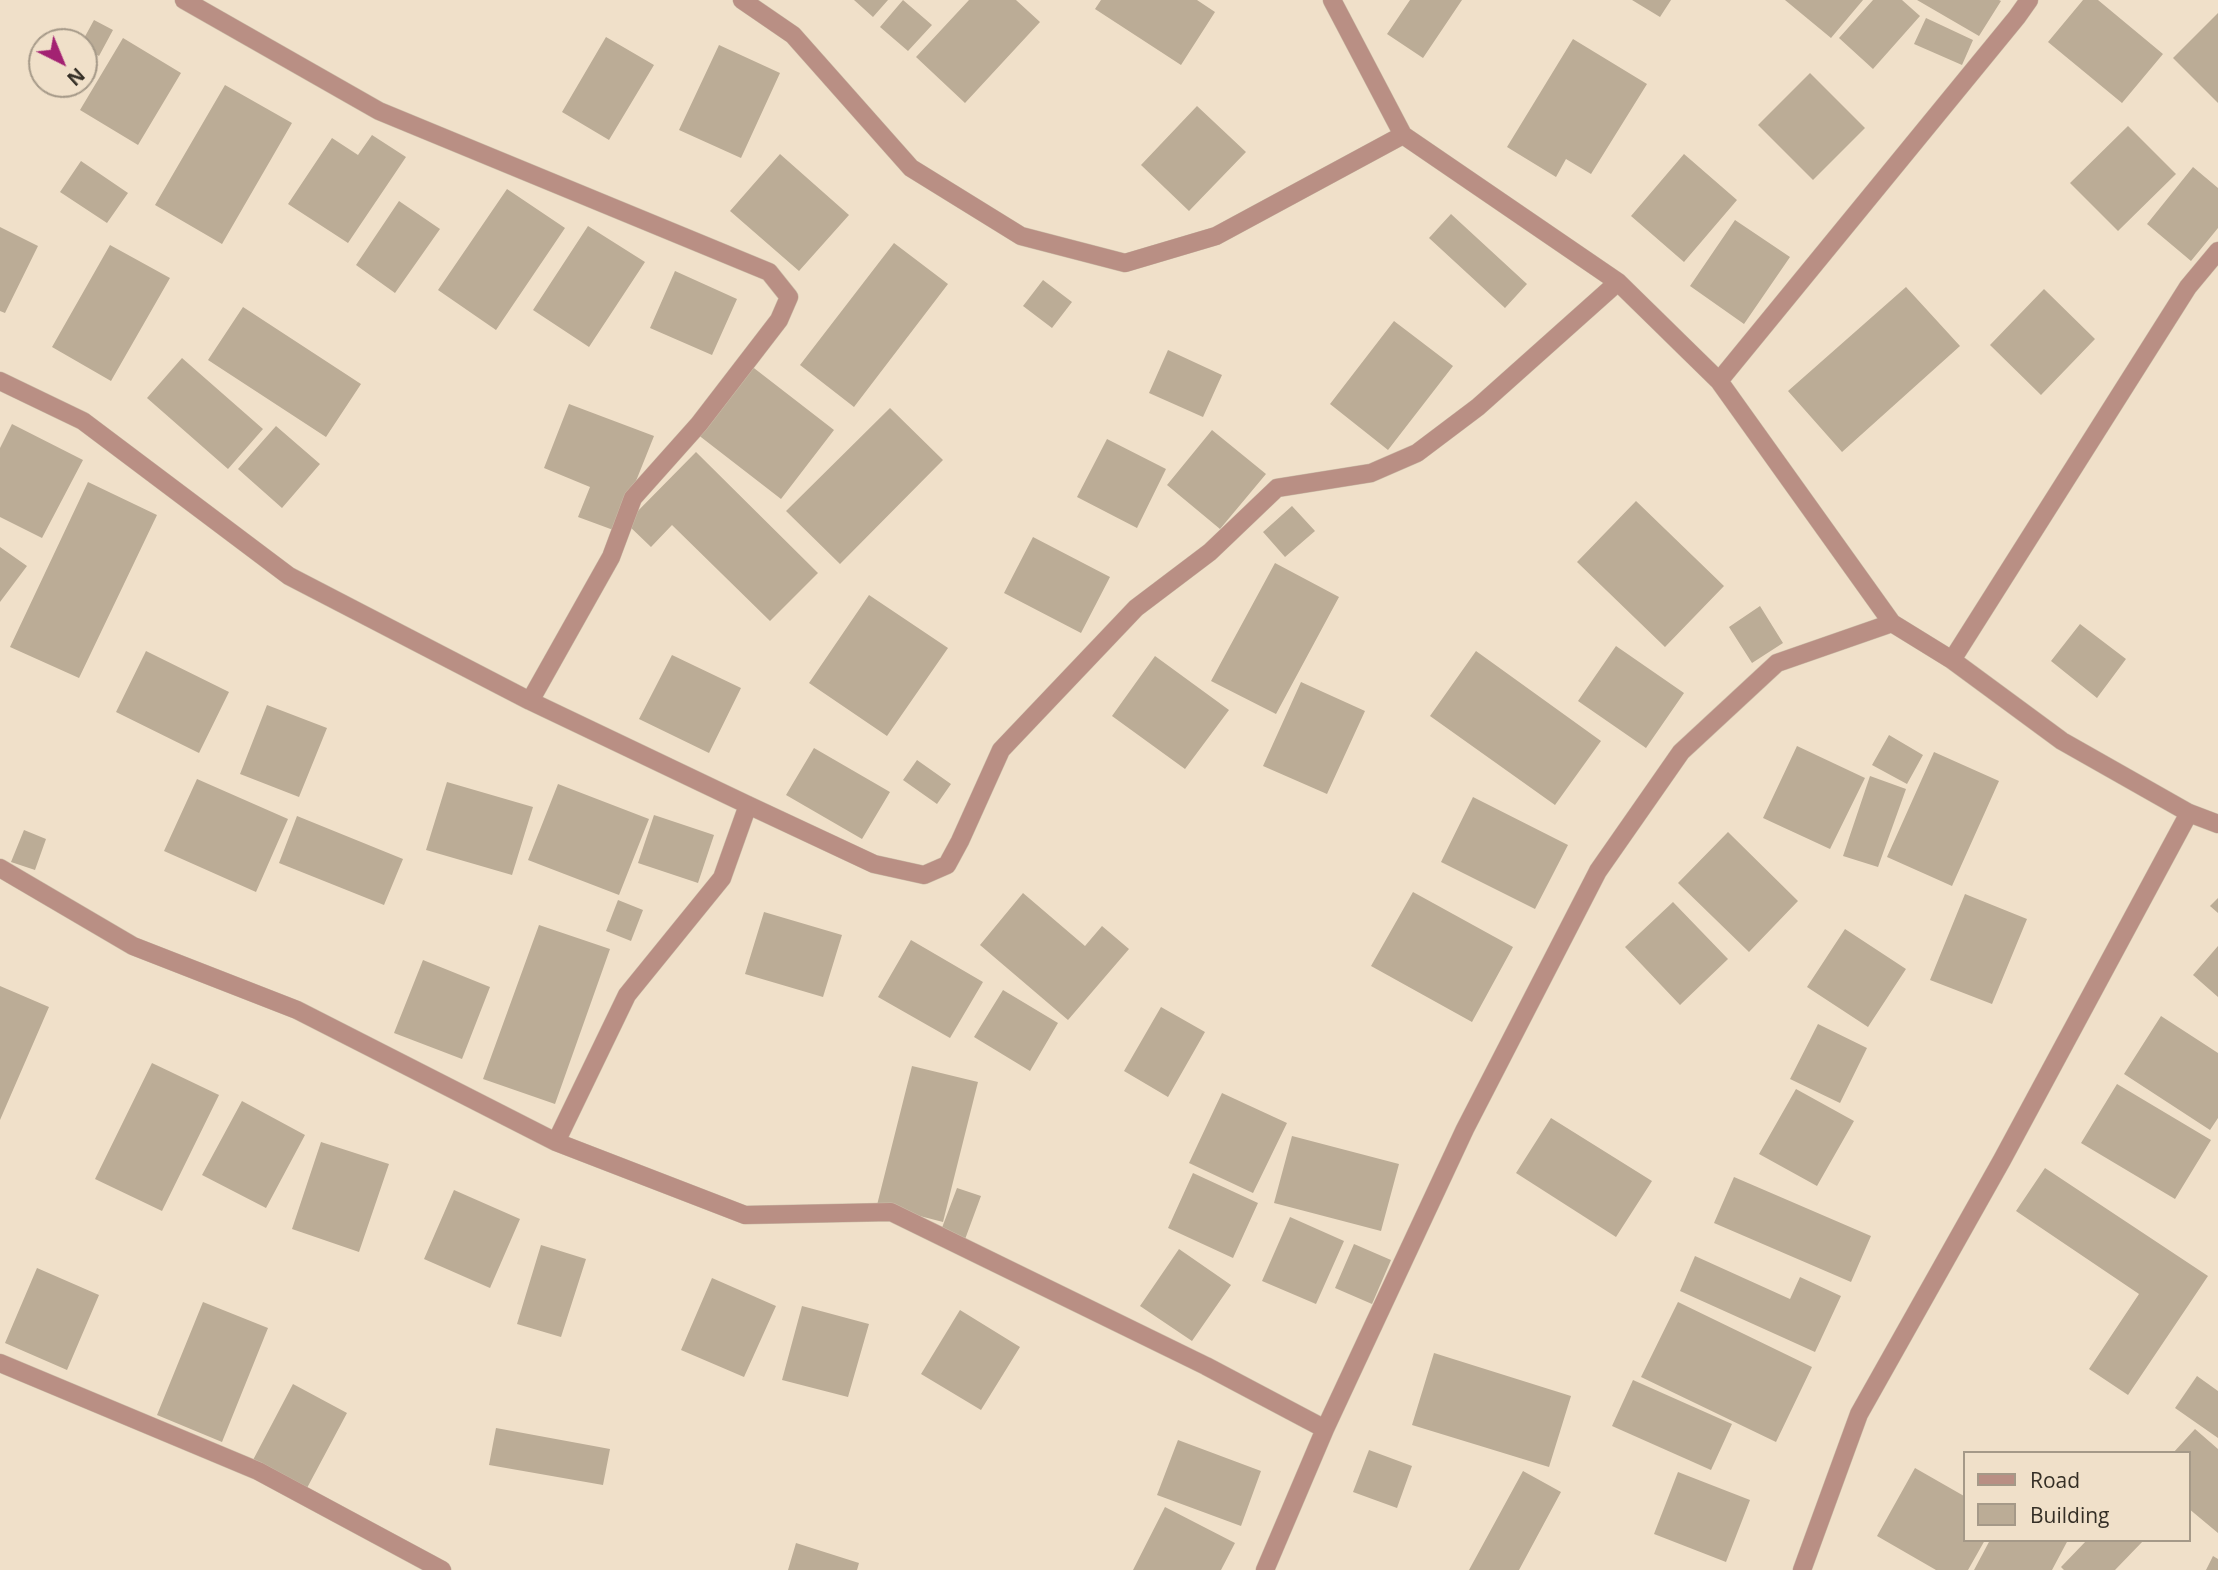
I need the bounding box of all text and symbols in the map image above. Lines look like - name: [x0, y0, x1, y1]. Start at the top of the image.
- north arrow: [28, 28, 98, 98]
- text: N: [61, 62, 90, 92]
- legend: [1962, 1451, 2190, 1542]
- text: Road: [2030, 1466, 2080, 1494]
- text: Building: [2030, 1501, 2109, 1529]

